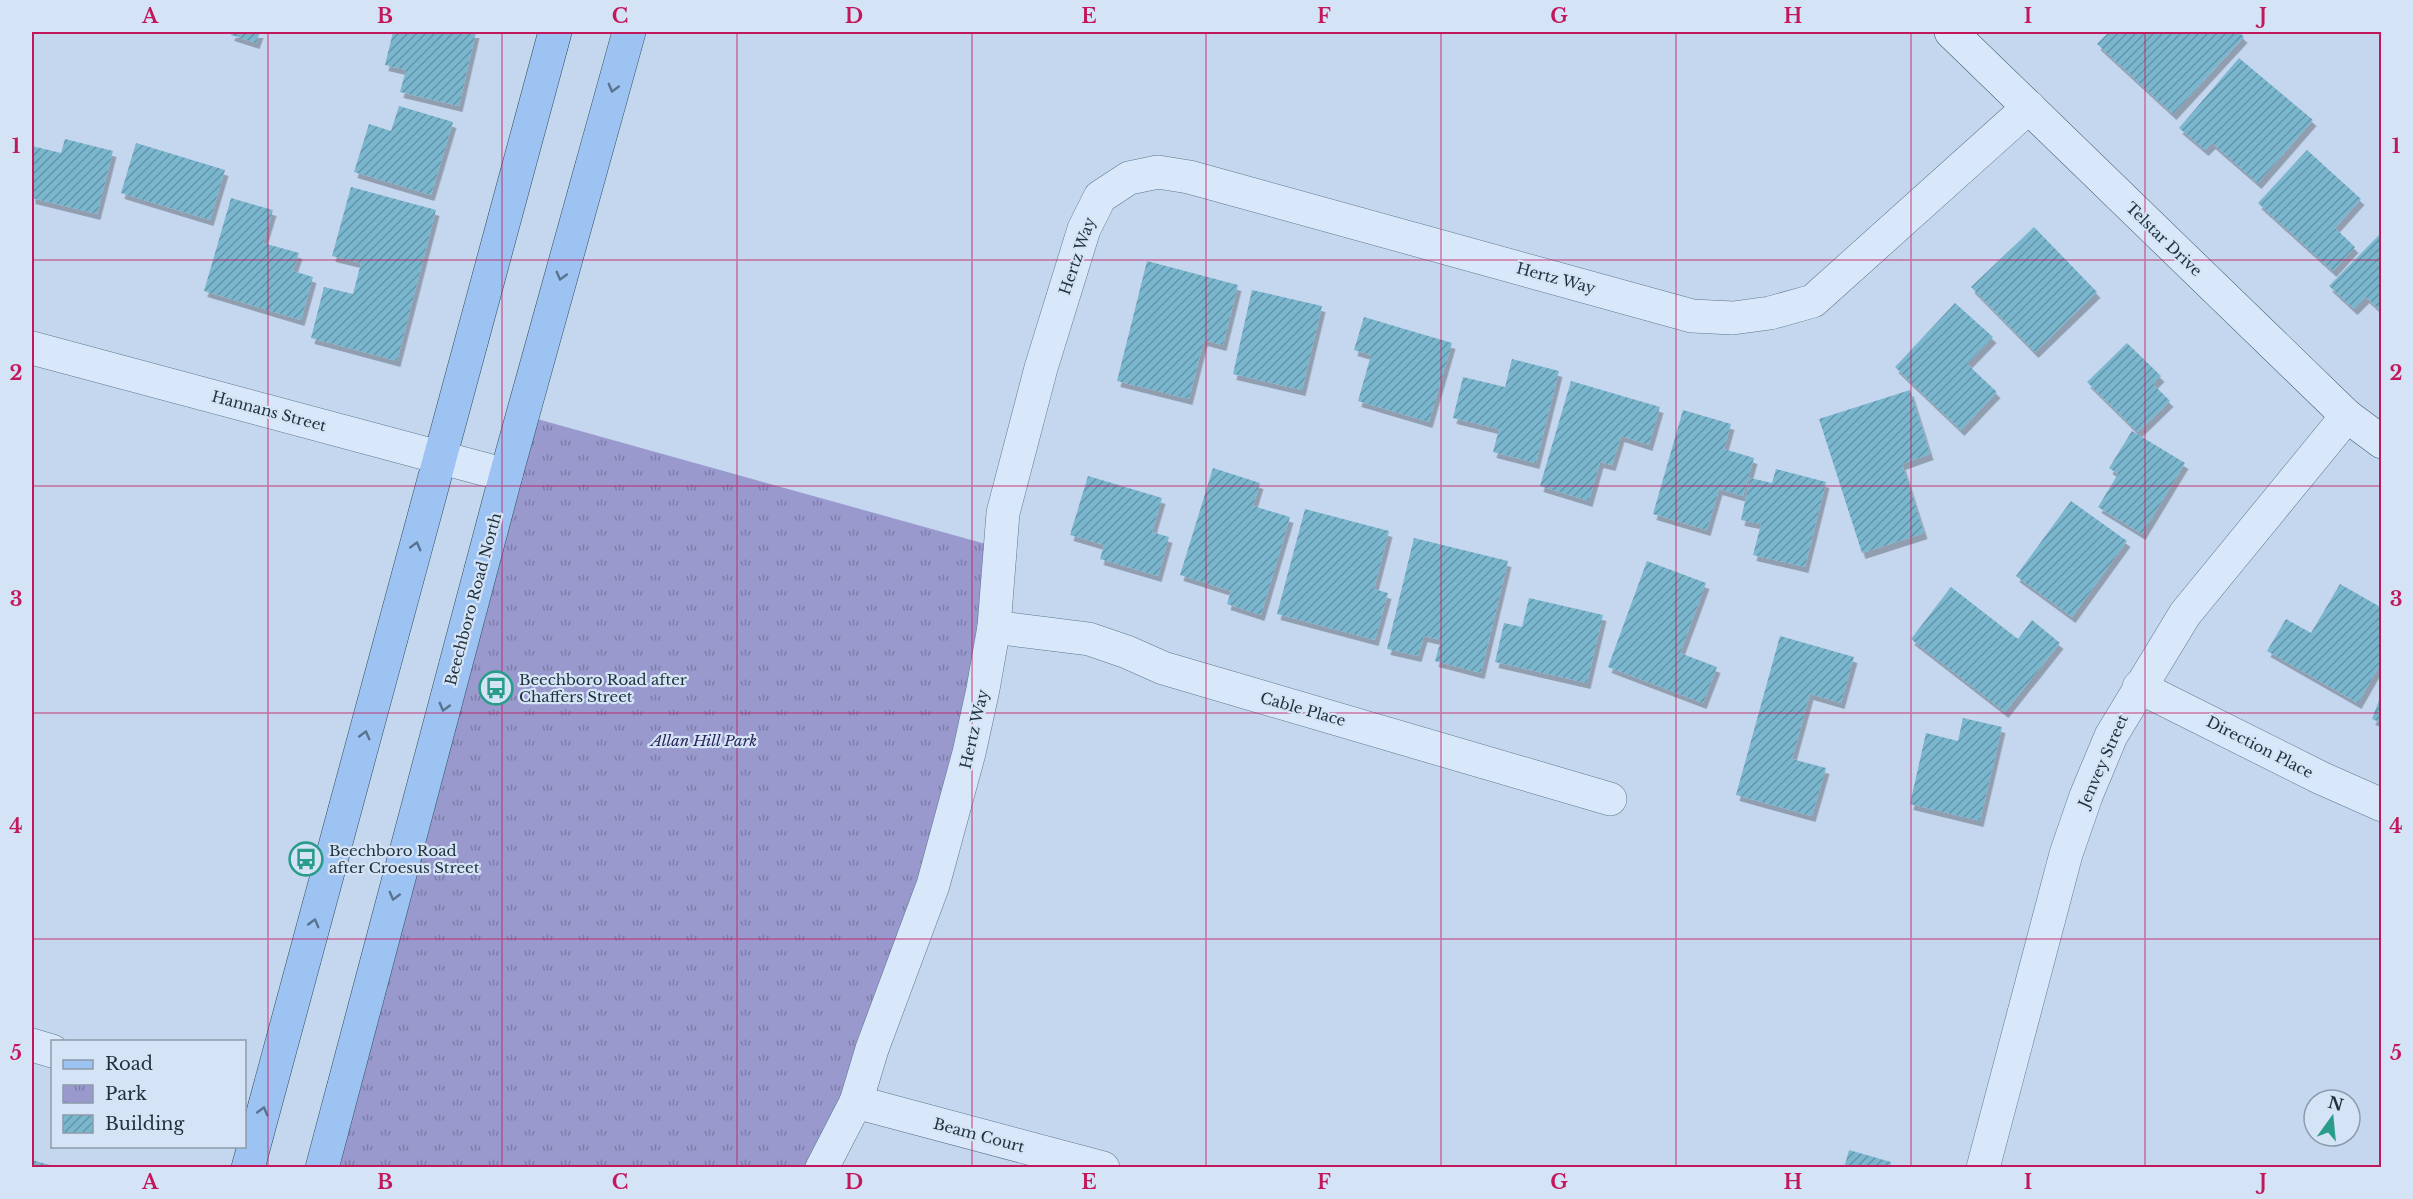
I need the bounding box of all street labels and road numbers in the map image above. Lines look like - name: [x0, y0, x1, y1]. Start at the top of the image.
- street label: Telstar Drive: [2122, 198, 2206, 280]
- street label: Hertz Way: [1055, 214, 1099, 297]
- street label: Hertz Way: [1514, 258, 1598, 298]
- street label: Hannans Street: [210, 387, 329, 435]
- street label: Beechboro Road North: [441, 511, 505, 687]
- street label: Hertz Way: [956, 687, 992, 771]
- street label: Cable Place: [1258, 688, 1348, 730]
- street label: Jenvey Street: [2073, 711, 2132, 812]
- street label: Direction Place: [2203, 712, 2317, 782]
- street label: Beam Court: [931, 1114, 1027, 1156]

